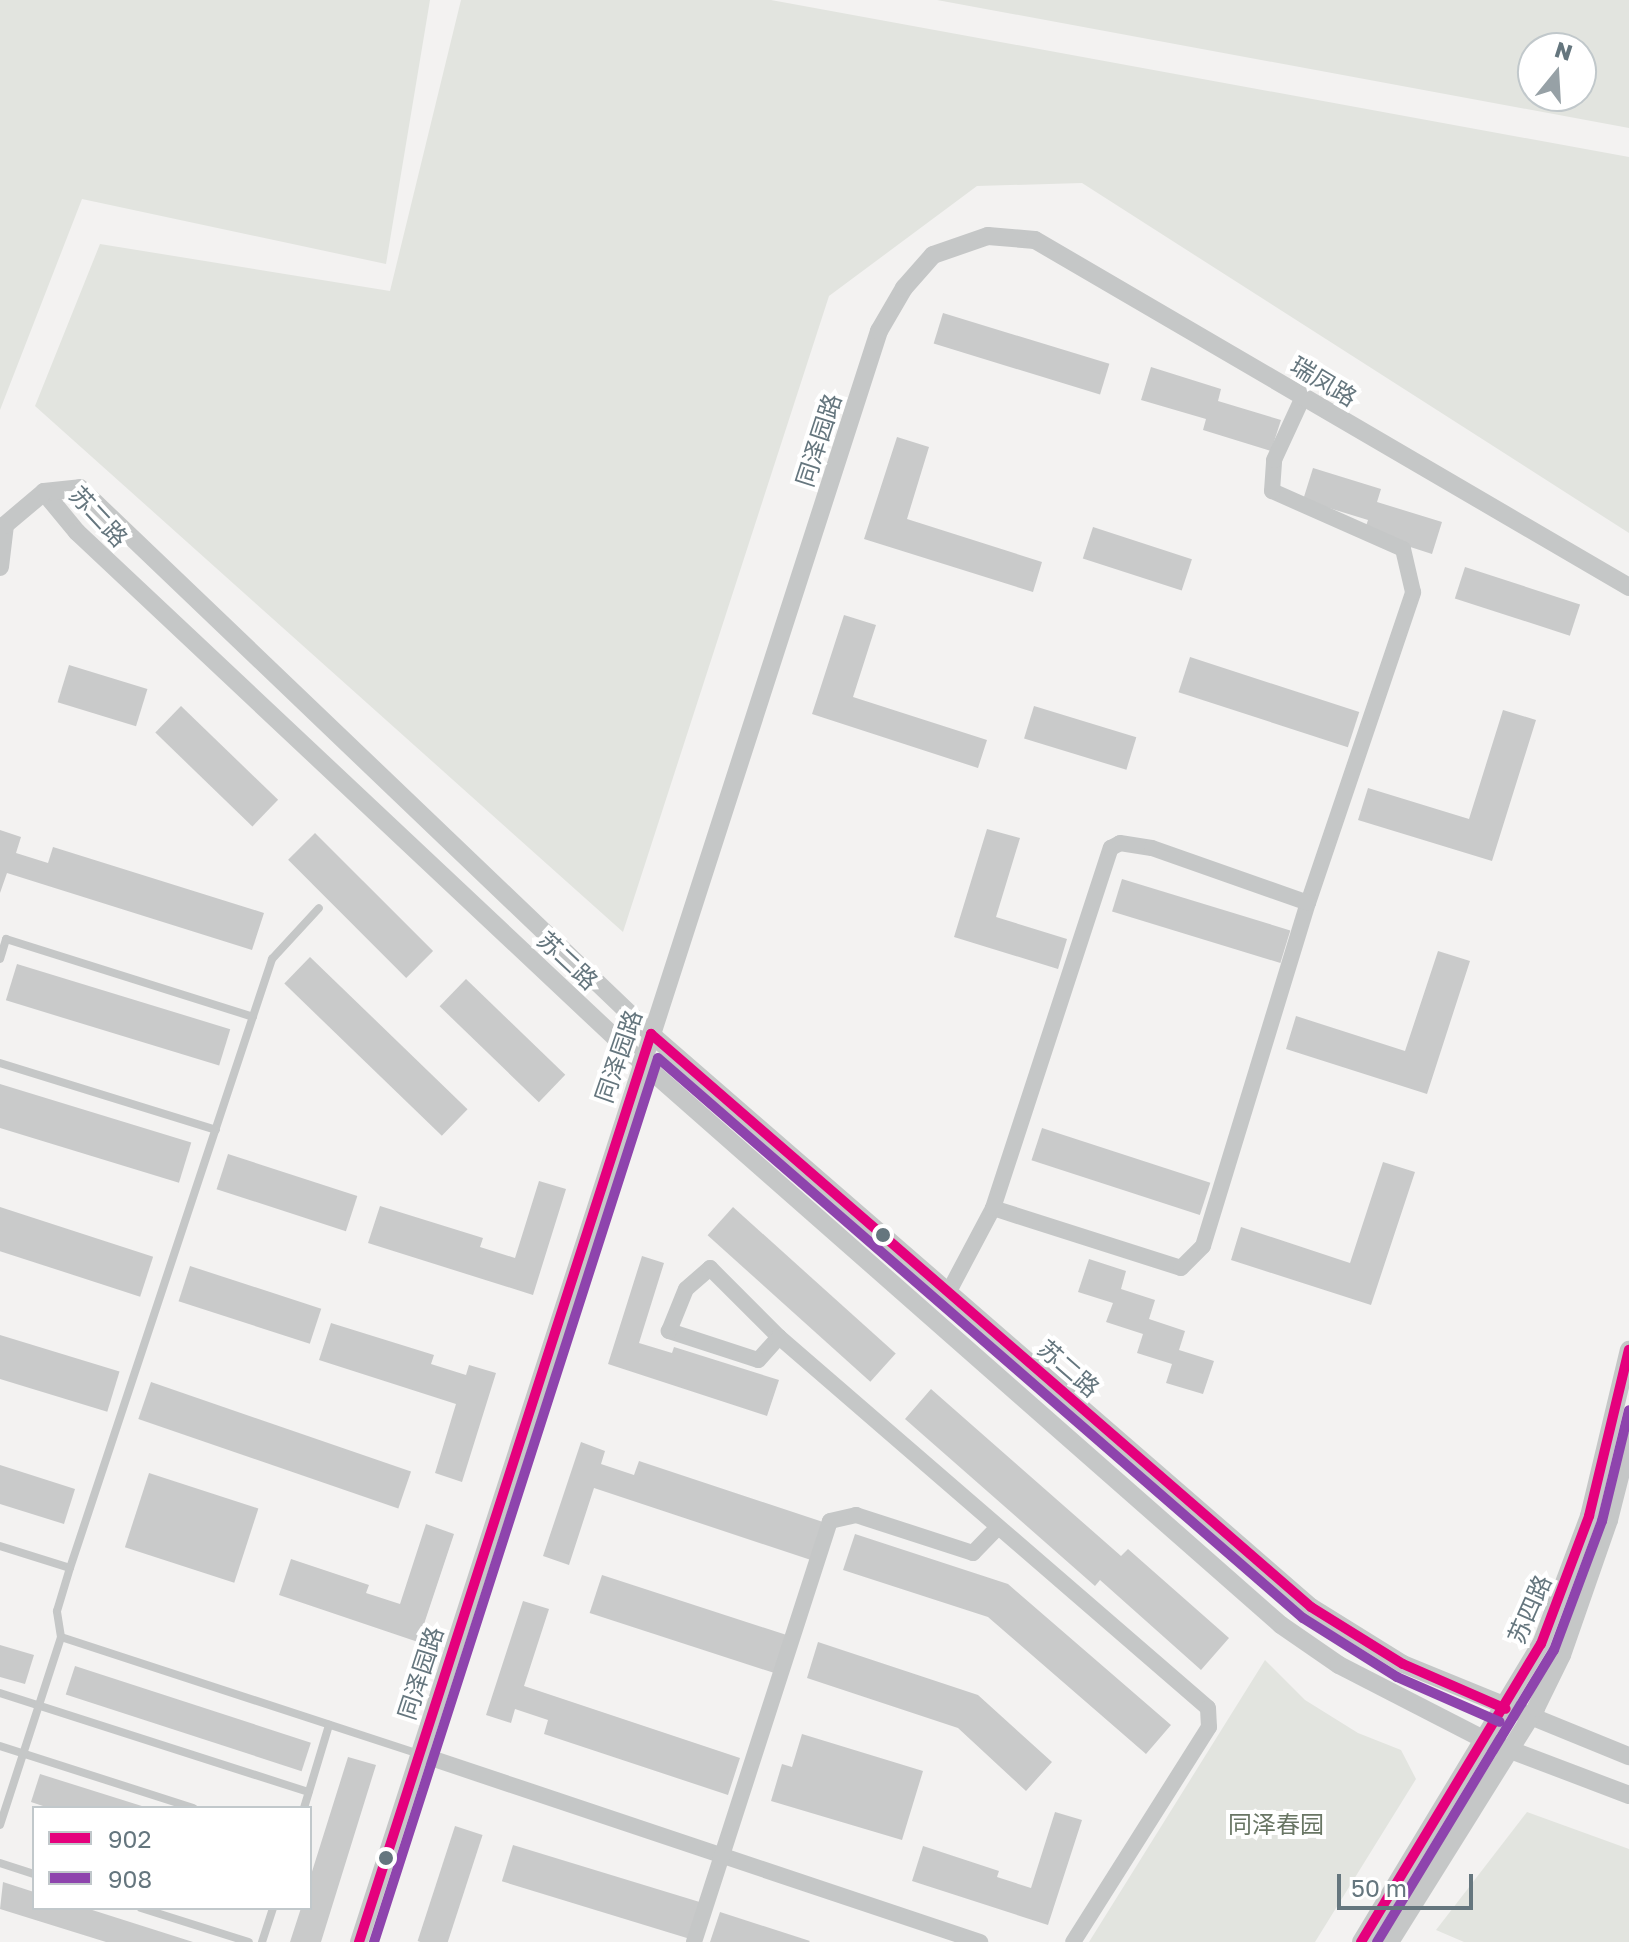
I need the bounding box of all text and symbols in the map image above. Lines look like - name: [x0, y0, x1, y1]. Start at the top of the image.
- north arrow: [1517, 32, 1597, 112]
- text: N: [1552, 35, 1576, 66]
- street label: 瑞凤路: [1286, 350, 1362, 412]
- street label: 同泽园路: [789, 390, 847, 490]
- street label: 苏二路: [64, 480, 134, 552]
- street label: 苏二路: [532, 925, 604, 995]
- street label: 同泽园路: [589, 1006, 647, 1106]
- unlabelled marker: [875, 1227, 891, 1243]
- street label: 苏二路: [1032, 1334, 1106, 1402]
- street label: 苏四路: [1501, 1570, 1557, 1648]
- street label: 同泽园路: [391, 1623, 449, 1723]
- legend: [32, 1806, 312, 1910]
- park label: 同泽春园: [1228, 1810, 1324, 1838]
- text: 902: [108, 1824, 151, 1853]
- unlabelled marker: [378, 1850, 394, 1866]
- scale bar: [1341, 1858, 1477, 1908]
- text: 908: [108, 1864, 152, 1893]
- text: 50 m: [1351, 1873, 1407, 1902]

